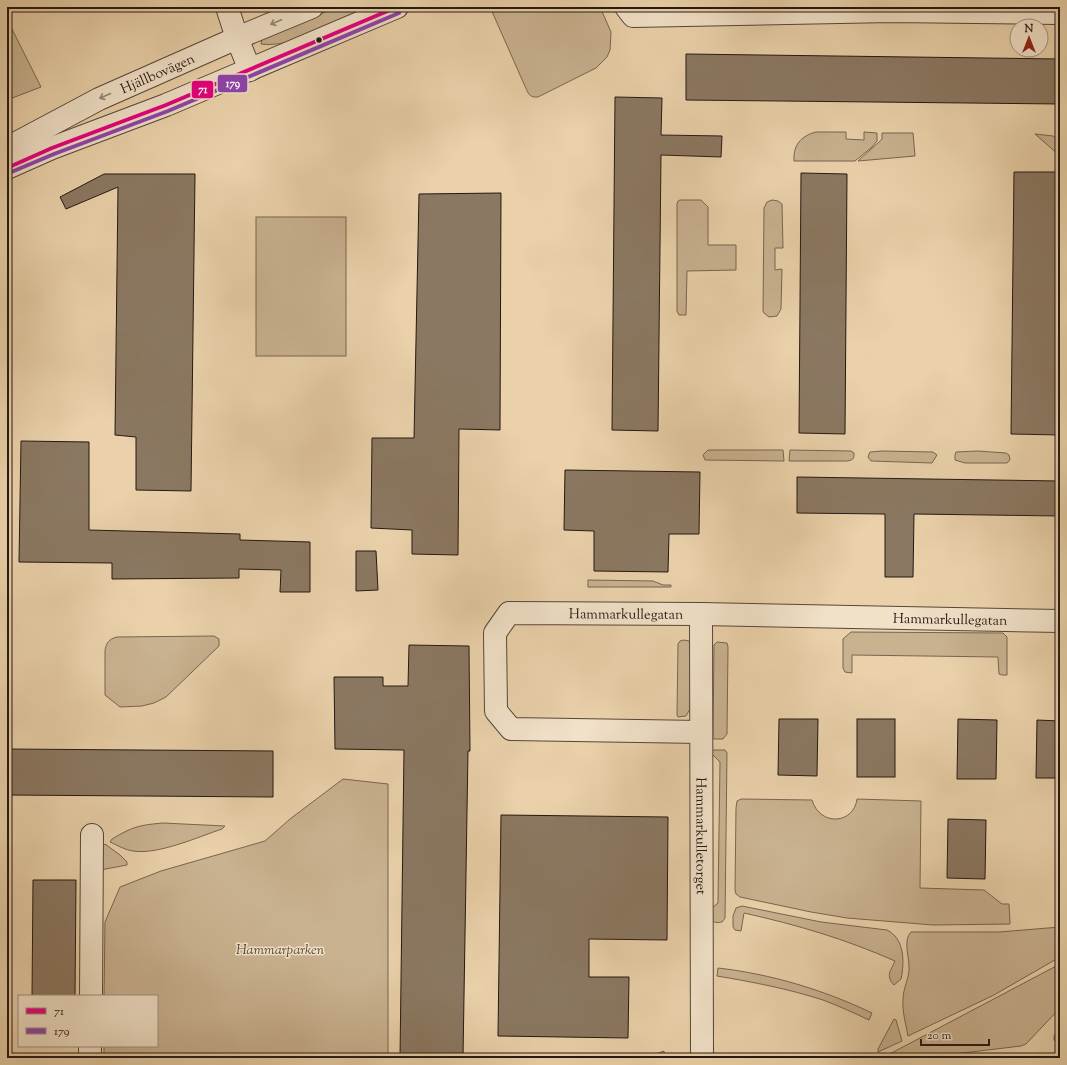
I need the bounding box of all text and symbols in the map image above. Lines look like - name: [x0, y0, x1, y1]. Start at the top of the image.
- north arrow: [1009, 18, 1049, 58]
- one-way arrow: [270, 19, 282, 26]
- text: N: [1024, 21, 1034, 37]
- unlabelled marker: [314, 35, 324, 45]
- street label: Hjällbovägen: [118, 50, 199, 100]
- line badge: 179: [217, 74, 248, 93]
- text: 179: [225, 76, 241, 92]
- line badge: 71: [191, 80, 214, 99]
- text: 71: [198, 82, 208, 98]
- one-way arrow: [99, 93, 111, 100]
- street label: Hammarkullegatan: [569, 605, 683, 626]
- street label: Hammarkullegatan: [893, 610, 1007, 632]
- street label: Hammarkulletorget: [689, 777, 710, 895]
- park label: Hammarparken: [236, 941, 325, 961]
- legend: [18, 995, 158, 1047]
- text: 71: [54, 1003, 64, 1021]
- scale bar: [921, 1021, 989, 1047]
- text: 179: [54, 1023, 70, 1041]
- text: 20 m: [927, 1027, 952, 1045]

